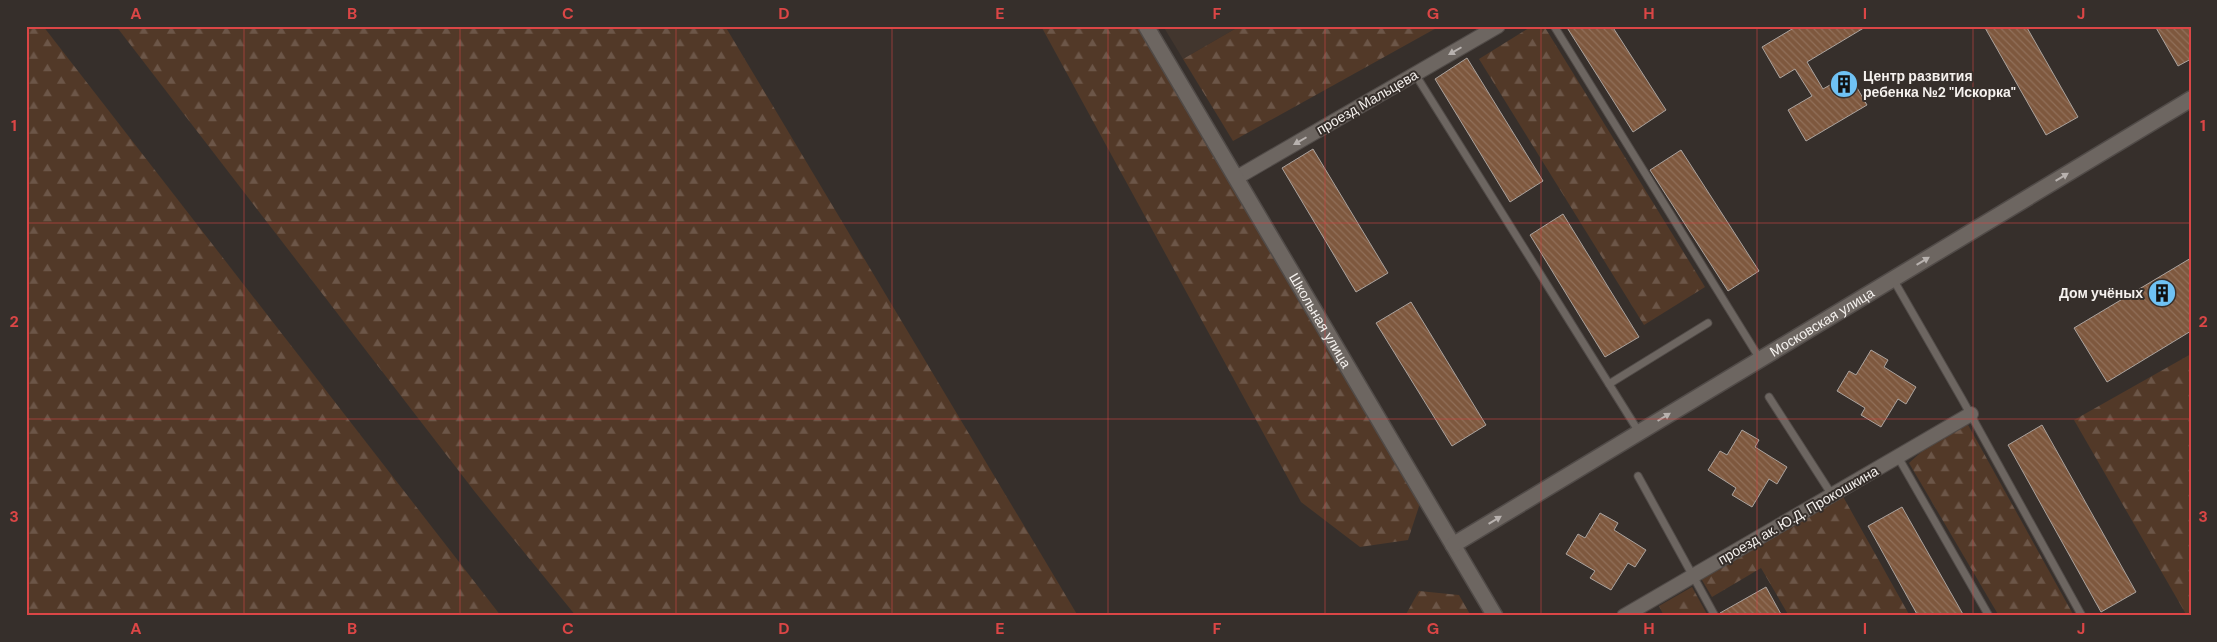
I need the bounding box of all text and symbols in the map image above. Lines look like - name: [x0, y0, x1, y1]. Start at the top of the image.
- text: A: [130, 3, 142, 24]
- text: B: [347, 3, 357, 24]
- text: C: [562, 3, 574, 24]
- text: D: [778, 3, 790, 24]
- text: E: [995, 3, 1005, 24]
- text: F: [1213, 3, 1222, 24]
- text: G: [1427, 3, 1439, 24]
- text: H: [1643, 3, 1655, 24]
- text: I: [1863, 3, 1867, 24]
- text: J: [2077, 3, 2085, 24]
- one-way arrow: [1449, 46, 1462, 55]
- street label: проезд Мальцева: [1313, 65, 1421, 138]
- place label: Центр развития ребенка №2 "Искорка": [1863, 67, 2016, 101]
- building icon: Центр развития ребенка №2 "Искорка": [1829, 69, 1859, 99]
- text: 1: [11, 115, 17, 136]
- text: 1: [2200, 115, 2206, 136]
- one-way arrow: [1293, 137, 1306, 146]
- one-way arrow: [2055, 172, 2068, 181]
- one-way arrow: [1916, 256, 1929, 265]
- street label: Школьная улица: [1285, 270, 1355, 371]
- building icon: Дом учёных: [2147, 278, 2177, 308]
- street label: Московская улица: [1766, 283, 1878, 361]
- place label: Дом учёных: [2059, 284, 2143, 302]
- text: 2: [9, 311, 19, 332]
- text: 2: [2198, 311, 2208, 332]
- one-way arrow: [1657, 413, 1670, 422]
- street label: проезд ак. Ю.Д. Прокошкина: [1715, 462, 1882, 568]
- text: 3: [9, 506, 19, 527]
- text: 3: [2198, 506, 2208, 527]
- one-way arrow: [1488, 515, 1501, 524]
- text: A: [130, 618, 142, 639]
- text: B: [347, 618, 357, 639]
- text: C: [562, 618, 574, 639]
- text: D: [778, 618, 790, 639]
- text: E: [995, 618, 1005, 639]
- text: F: [1213, 618, 1222, 639]
- text: G: [1427, 618, 1439, 639]
- text: H: [1643, 618, 1655, 639]
- text: I: [1863, 618, 1867, 639]
- text: J: [2077, 618, 2085, 639]

